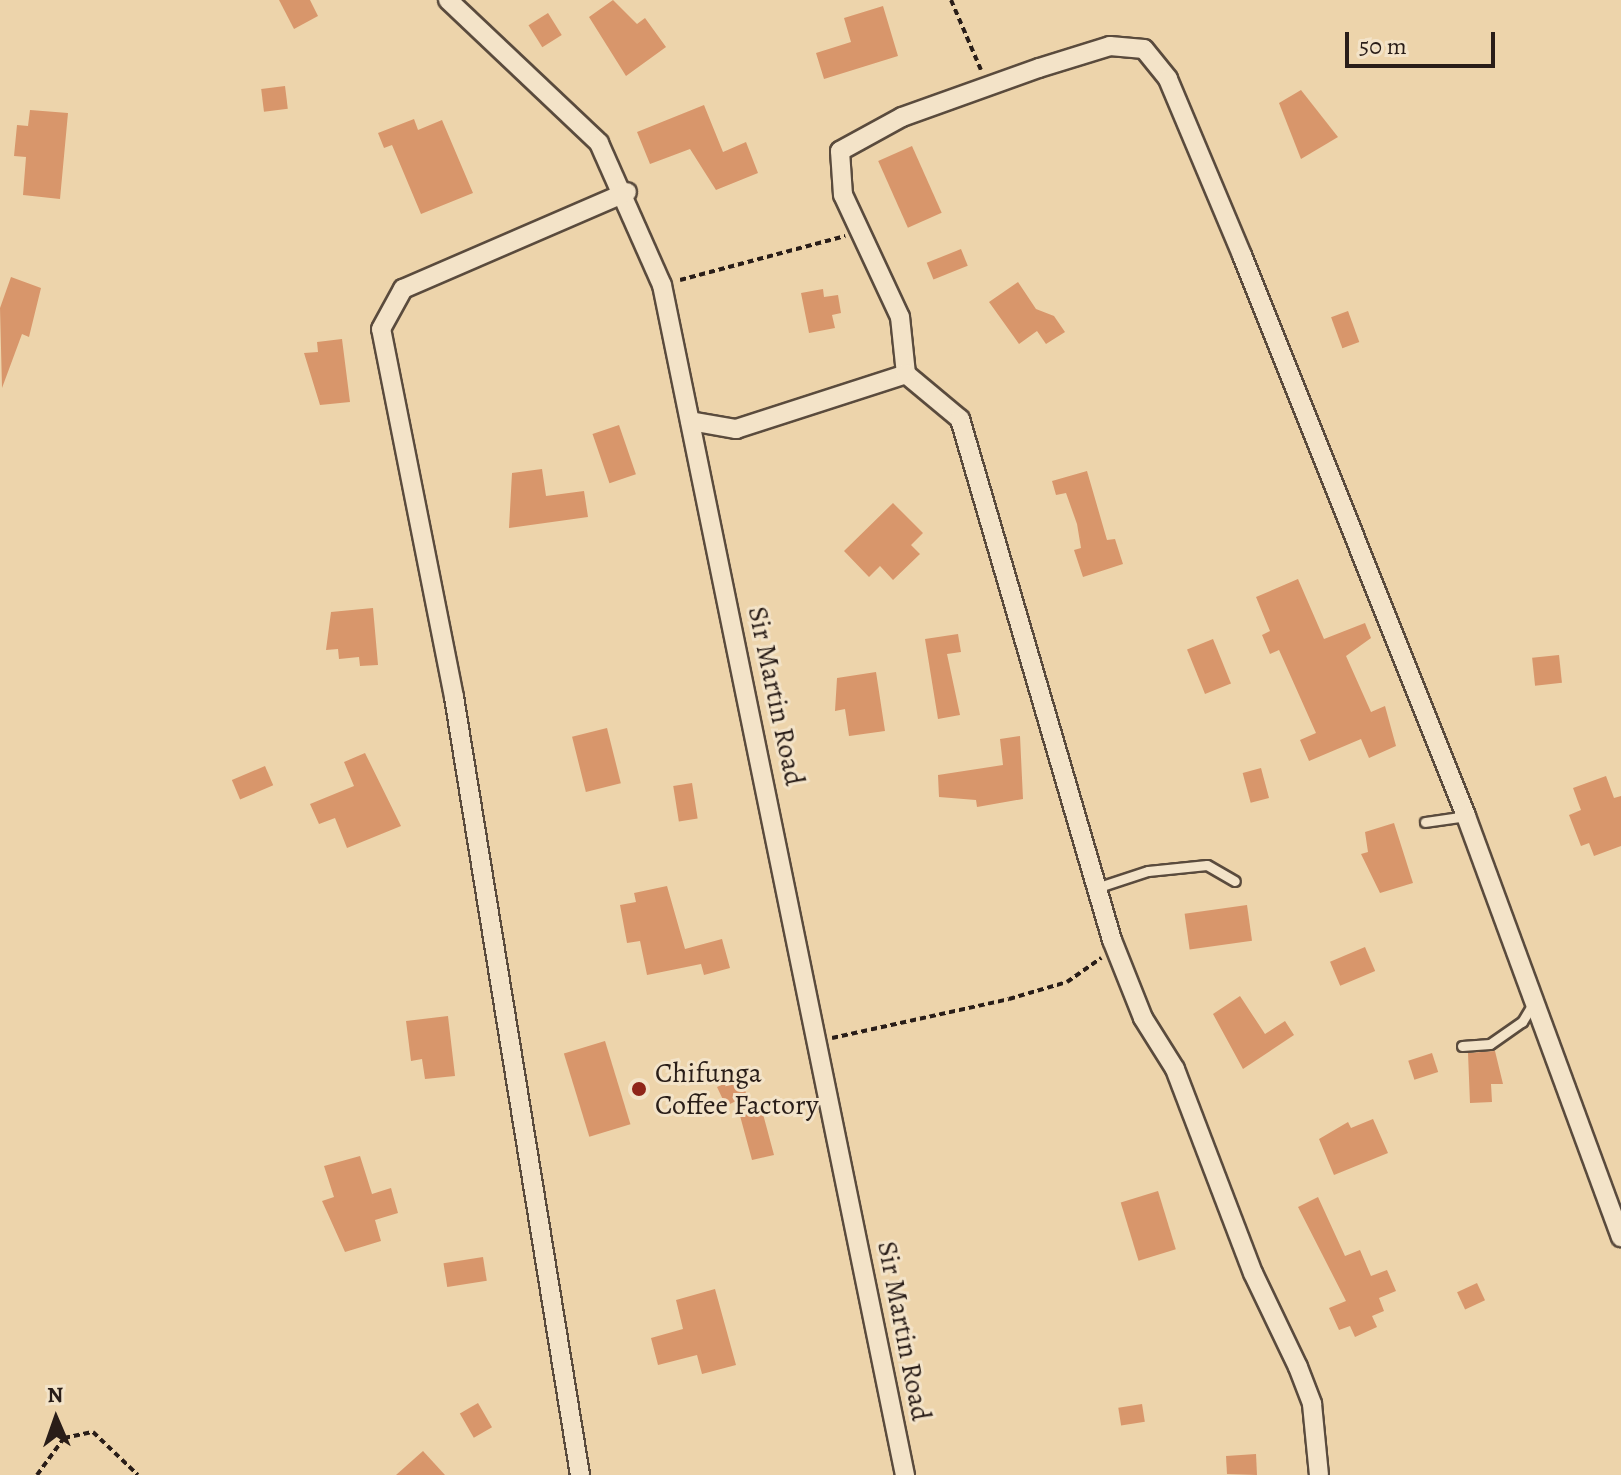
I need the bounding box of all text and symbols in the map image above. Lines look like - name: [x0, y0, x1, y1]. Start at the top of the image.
- scale bar: [1349, 16, 1499, 66]
- text: 50 m: [1359, 30, 1407, 62]
- street label: Sir Martin Road: [741, 603, 811, 789]
- place label: Chifunga Coffee Factory: [655, 1056, 819, 1122]
- marker: Chifunga Coffee Factory: [630, 1080, 648, 1098]
- street label: Sir Martin Road: [870, 1238, 938, 1424]
- north arrow: [16, 1379, 96, 1459]
- text: N: [47, 1380, 64, 1410]

